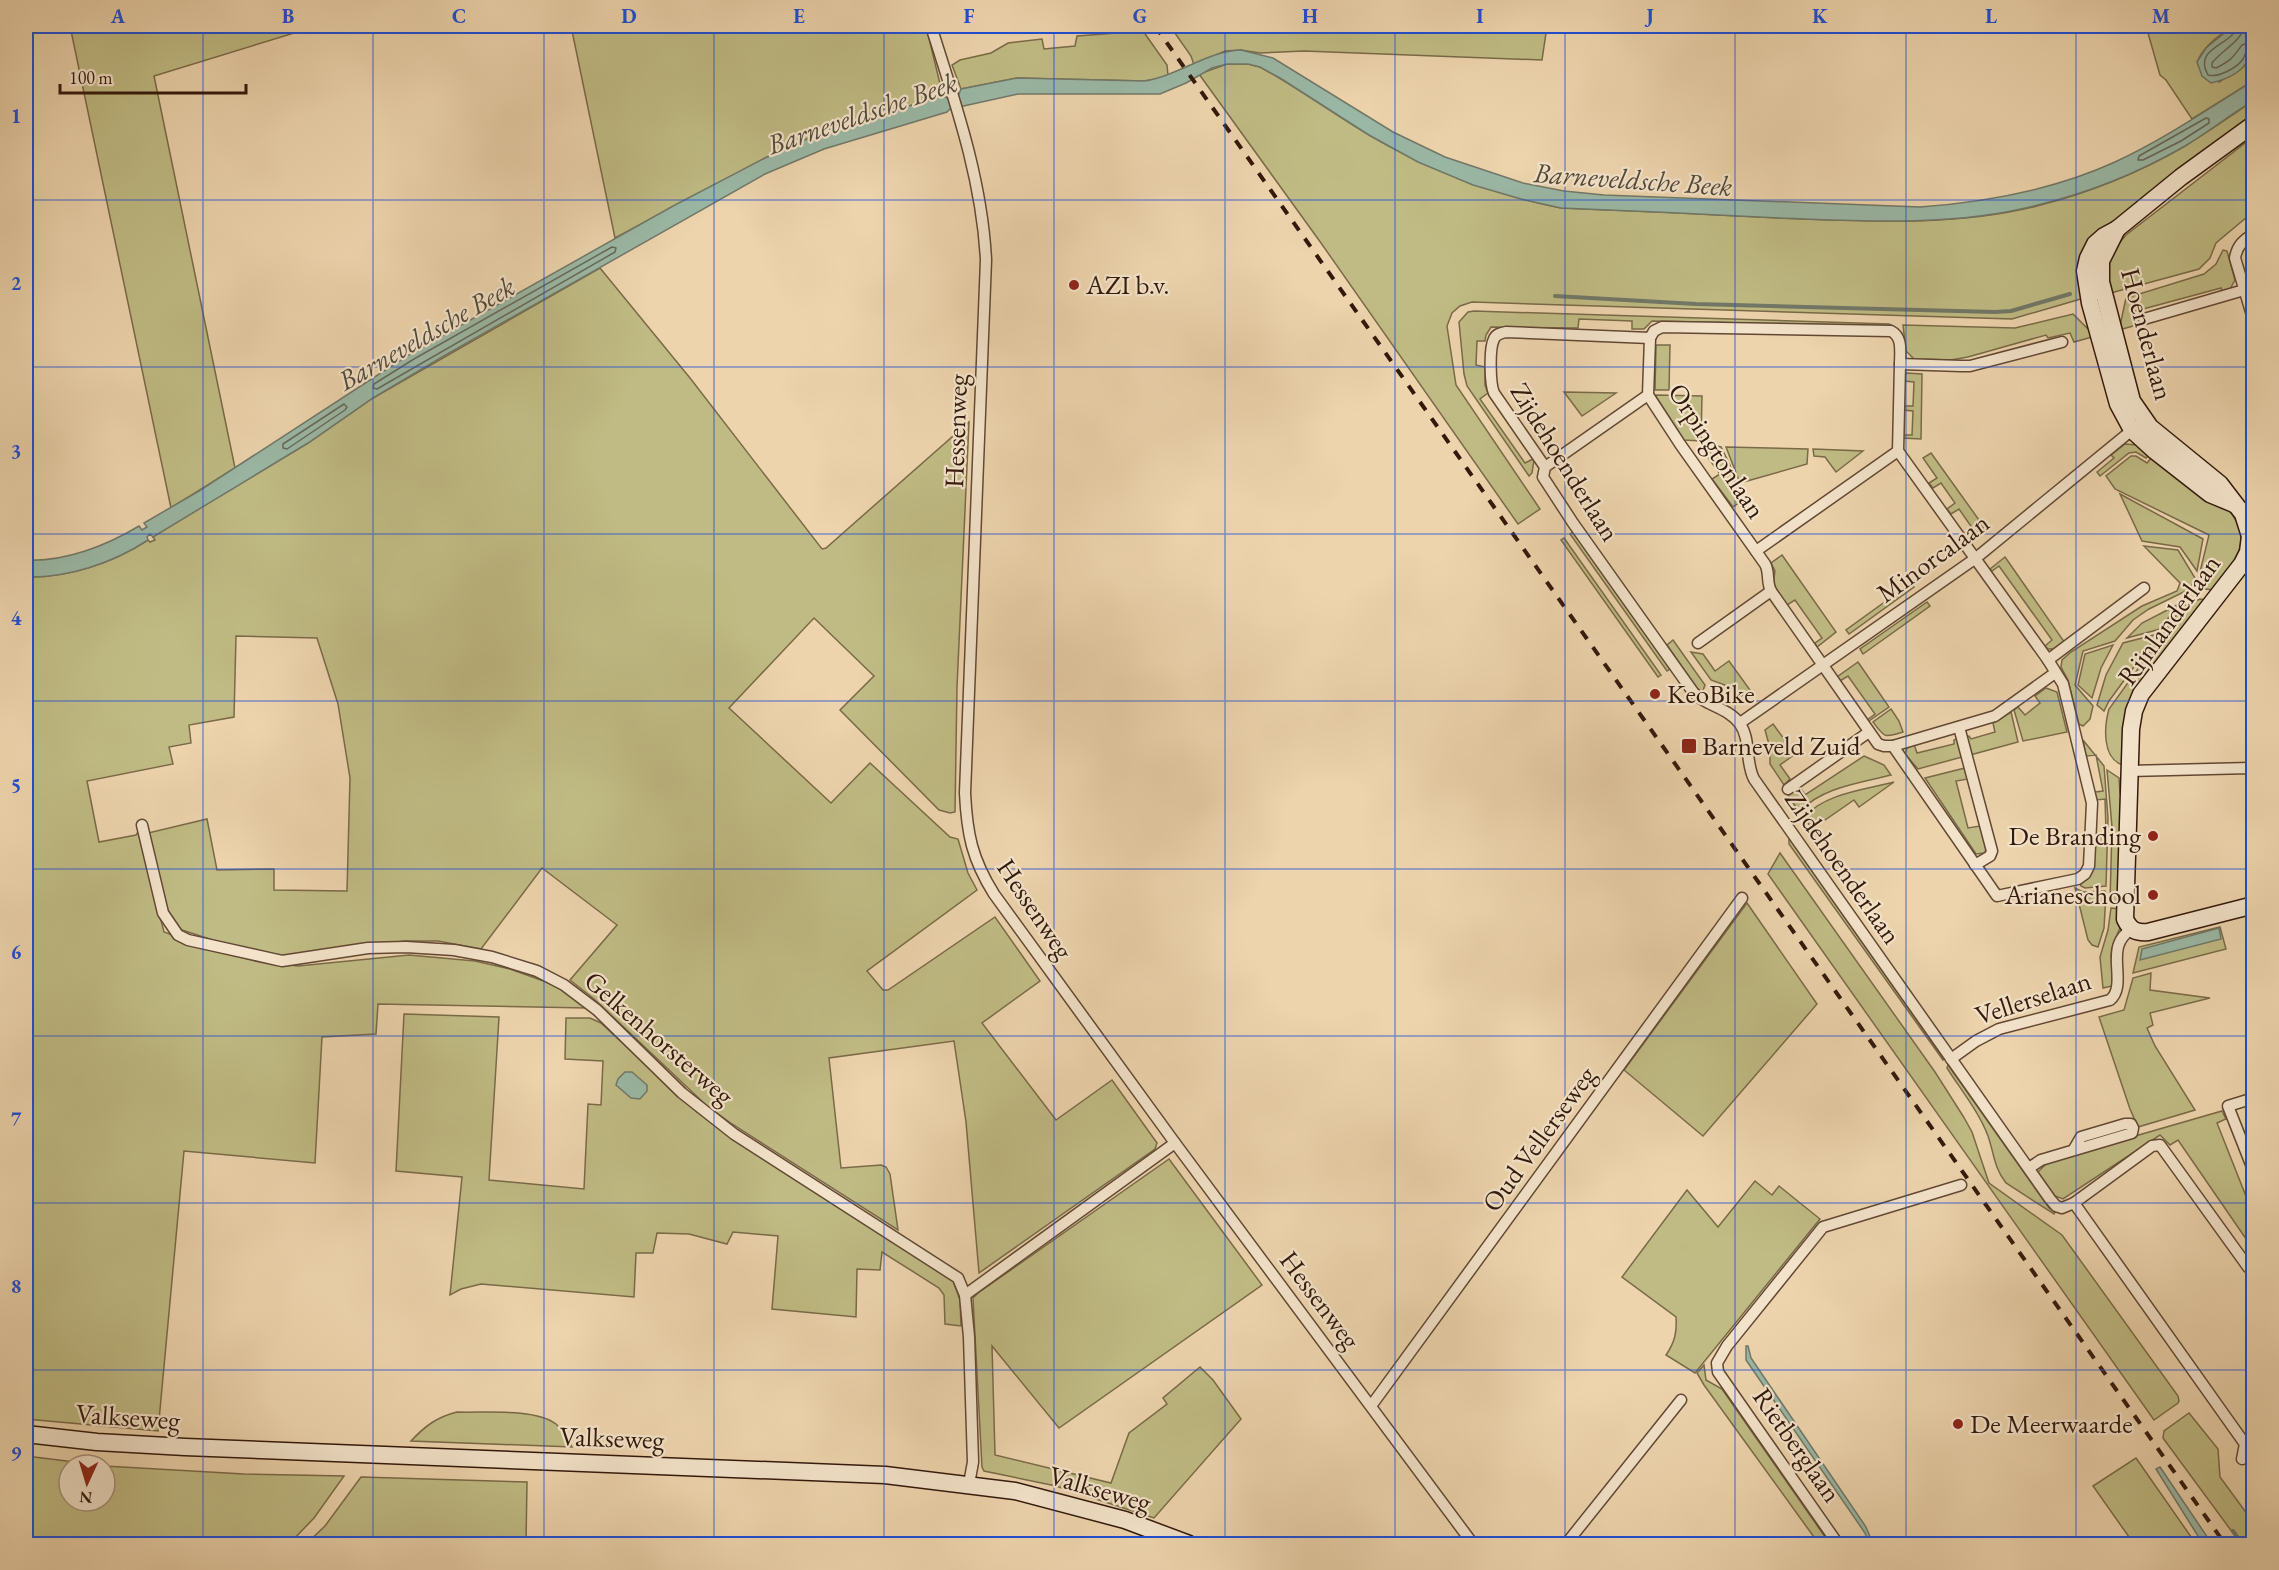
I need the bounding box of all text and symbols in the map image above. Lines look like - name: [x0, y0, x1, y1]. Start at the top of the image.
- text: A: [110, 3, 126, 29]
- text: B: [282, 3, 294, 29]
- text: C: [452, 3, 466, 29]
- text: D: [621, 3, 637, 29]
- text: E: [793, 3, 805, 29]
- text: F: [964, 3, 975, 29]
- text: G: [1133, 3, 1147, 29]
- text: H: [1302, 3, 1318, 29]
- text: I: [1476, 3, 1484, 29]
- text: J: [1644, 3, 1654, 29]
- text: K: [1812, 3, 1828, 29]
- text: L: [1985, 3, 1997, 29]
- text: M: [2152, 3, 2170, 29]
- scale bar: [60, 57, 246, 95]
- water label: Barneveldsche Beek: [761, 64, 962, 163]
- text: 100 m: [69, 66, 113, 89]
- text: 1: [11, 103, 21, 129]
- water label: Barneveldsche Beek: [1532, 154, 1734, 204]
- street label: Hoenderlaan: [2113, 264, 2182, 404]
- place label: AZI b.v.: [1085, 267, 1170, 302]
- water label: Barneveldsche Beek: [330, 268, 521, 399]
- text: 2: [11, 270, 22, 296]
- marker: AZI b.v.: [1067, 278, 1081, 292]
- street label: Hessenweg: [936, 373, 975, 489]
- street label: Zijdehoenderlaan: [1503, 376, 1628, 548]
- street label: Orpingtonlaan: [1661, 376, 1774, 525]
- text: 3: [11, 438, 21, 464]
- street label: Minorcalaan: [1869, 505, 1996, 610]
- street label: Rijnlanderlaan: [2109, 547, 2228, 692]
- text: 4: [11, 605, 22, 631]
- place label: KeoBike: [1667, 676, 1755, 711]
- marker: KeoBike: [1648, 687, 1662, 701]
- place label: Barneveld Zuid: [1702, 728, 1861, 763]
- marker: Barneveld Zuid: [1680, 737, 1698, 755]
- text: 5: [11, 772, 21, 798]
- street label: Zijdehoenderlaan: [1777, 783, 1910, 951]
- place label: De Branding: [2009, 818, 2141, 853]
- marker: De Branding: [2146, 829, 2160, 843]
- street label: Hessenweg: [989, 852, 1082, 966]
- place label: Arianeschool: [2004, 877, 2141, 912]
- marker: Arianeschool: [2146, 888, 2160, 902]
- text: 6: [11, 939, 22, 965]
- street label: Vellerselaan: [1970, 962, 2095, 1033]
- street label: Gelkenhorsterweg: [577, 963, 742, 1112]
- street label: Oud Vellerseweg: [1474, 1059, 1603, 1218]
- text: 7: [11, 1106, 22, 1132]
- street label: Hessenweg: [1272, 1244, 1369, 1356]
- text: 8: [11, 1273, 21, 1299]
- street label: Rietberglaan: [1745, 1380, 1850, 1509]
- street label: Valkseweg: [75, 1395, 182, 1438]
- place label: De Meerwaarde: [1970, 1406, 2133, 1441]
- marker: De Meerwaarde: [1951, 1417, 1965, 1431]
- street label: Valkseweg: [559, 1418, 665, 1457]
- text: 9: [11, 1440, 22, 1466]
- north arrow: [57, 1453, 117, 1513]
- street label: Valkseweg: [1045, 1457, 1156, 1520]
- text: N: [79, 1487, 93, 1508]

